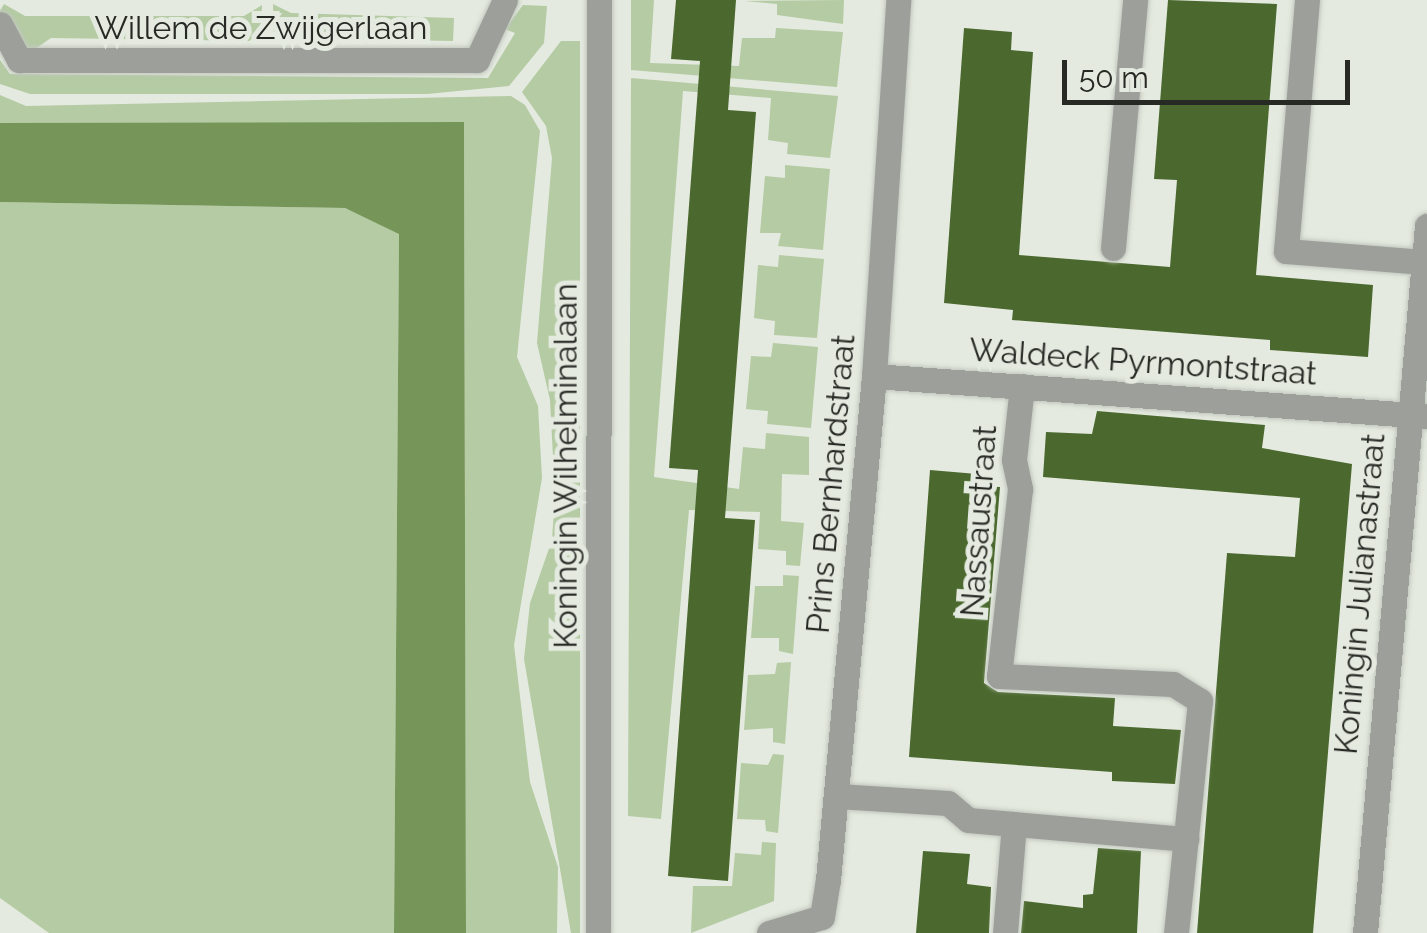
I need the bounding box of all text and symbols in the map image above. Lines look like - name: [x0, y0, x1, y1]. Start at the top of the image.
- street label: Willem de Zwijgerlaan: [95, 9, 427, 47]
- scale bar: [1067, 40, 1354, 102]
- text: 50 m: [1079, 60, 1149, 95]
- street label: Koningin Wilhelminalaan: [547, 283, 585, 649]
- street label: Waldeck Pyrmontstraat: [968, 331, 1318, 393]
- street label: Prins Bernhardstraat: [799, 333, 863, 635]
- street label: Nassaustraat: [953, 424, 1005, 618]
- street label: Koningin Julianastraat: [1327, 432, 1393, 756]

